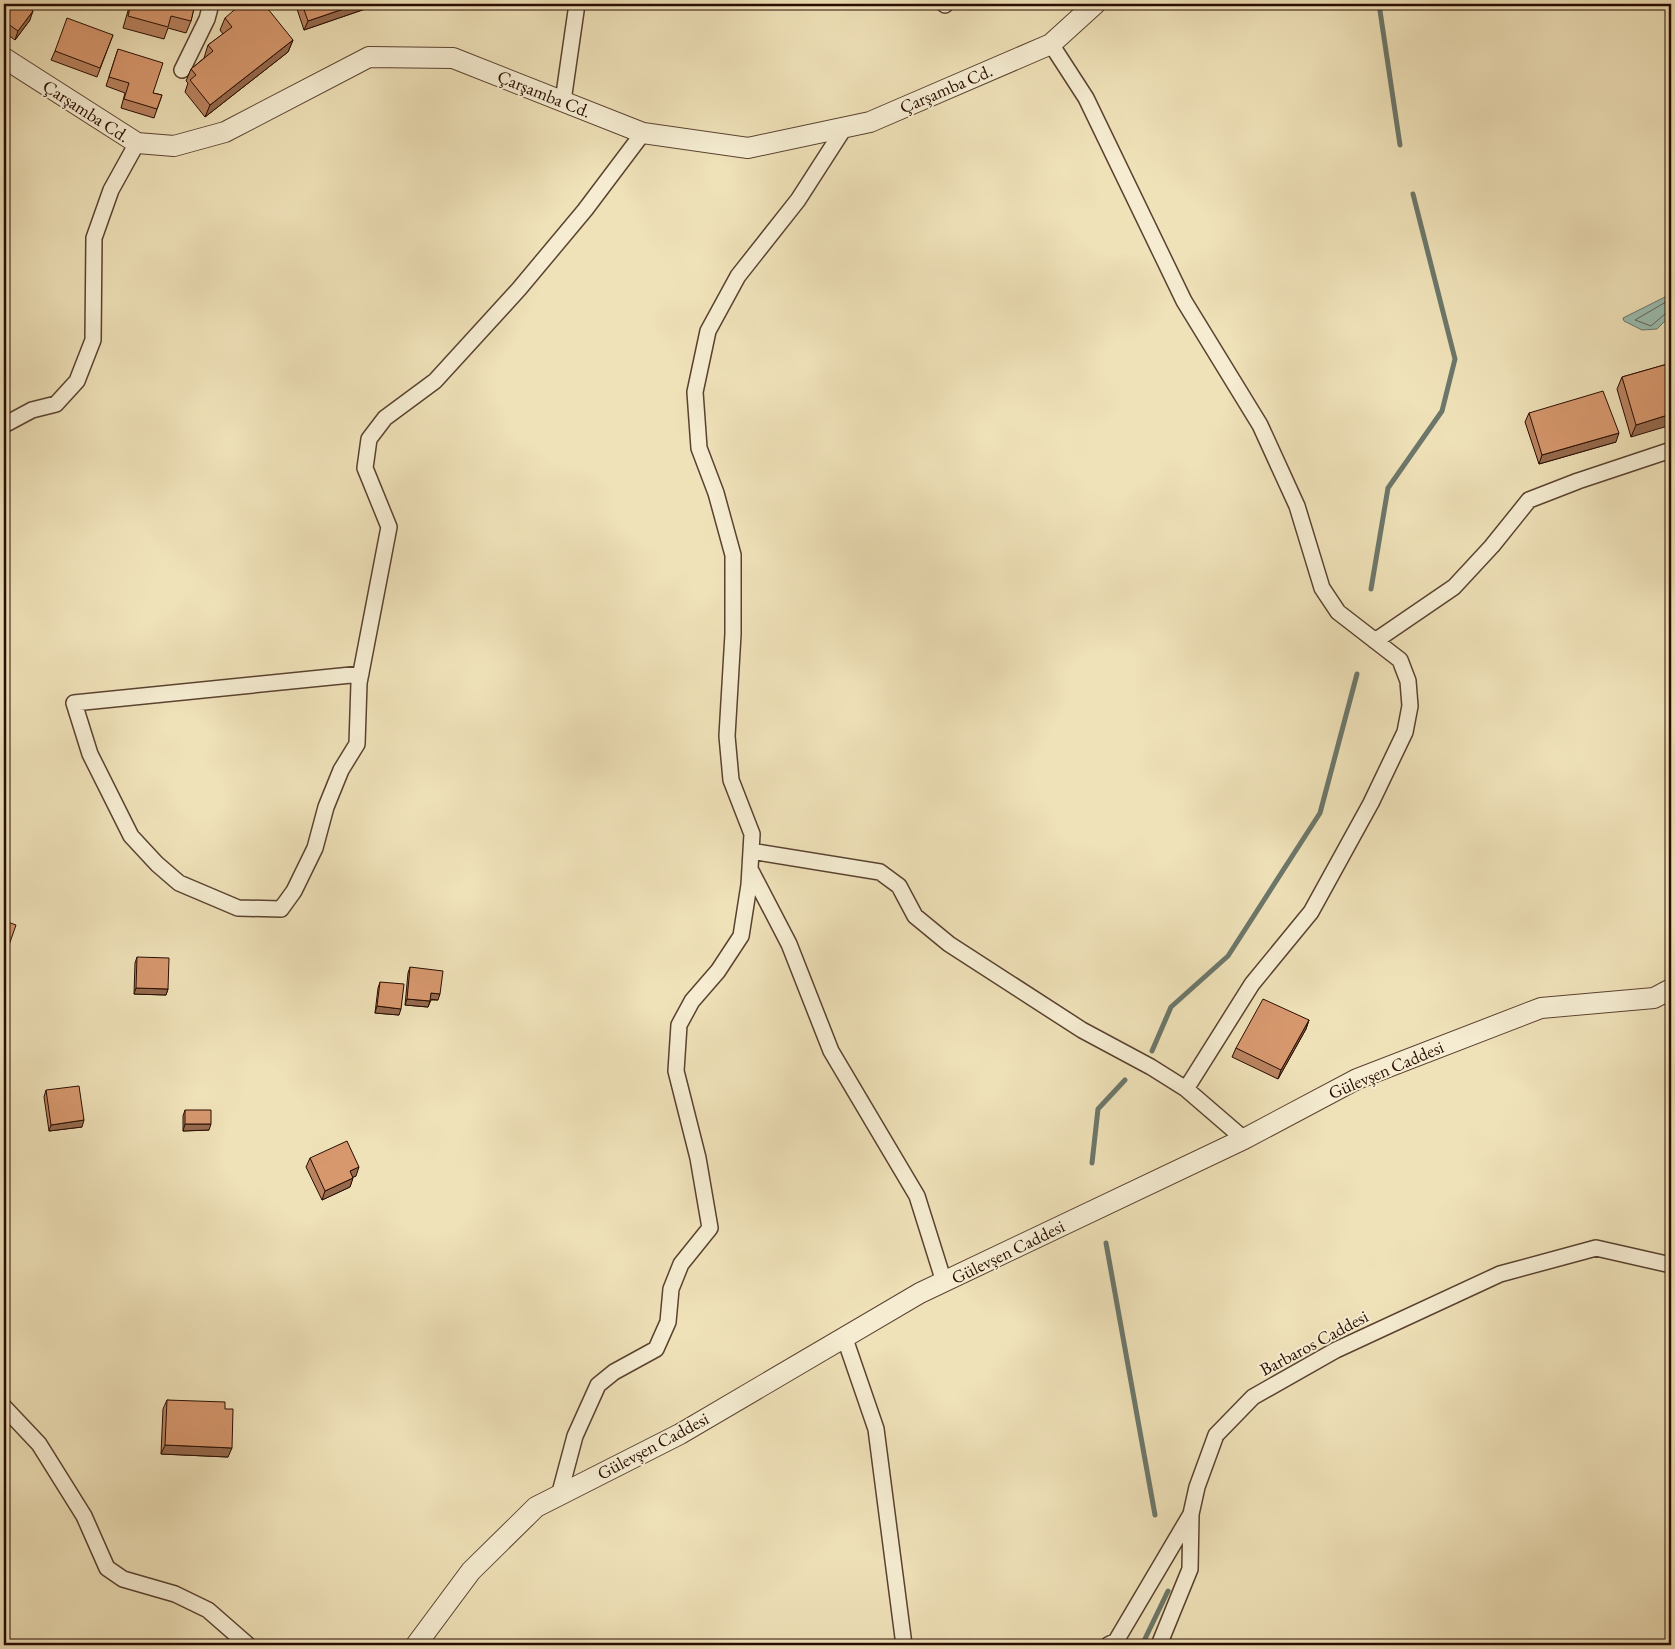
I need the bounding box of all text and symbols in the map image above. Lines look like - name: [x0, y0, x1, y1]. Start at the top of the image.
- street label: Çarşamba Cd.: [896, 59, 996, 118]
- street label: Çarşamba Cd.: [494, 64, 594, 123]
- street label: Çarşamba Cd.: [39, 74, 134, 147]
- street label: Gülevşen Caddesi: [1325, 1035, 1448, 1104]
- street label: Gülevşen Caddesi: [947, 1214, 1069, 1289]
- street label: Barbaros Caddesi: [1256, 1304, 1372, 1381]
- street label: Gülevşen Caddesi: [593, 1406, 713, 1485]

